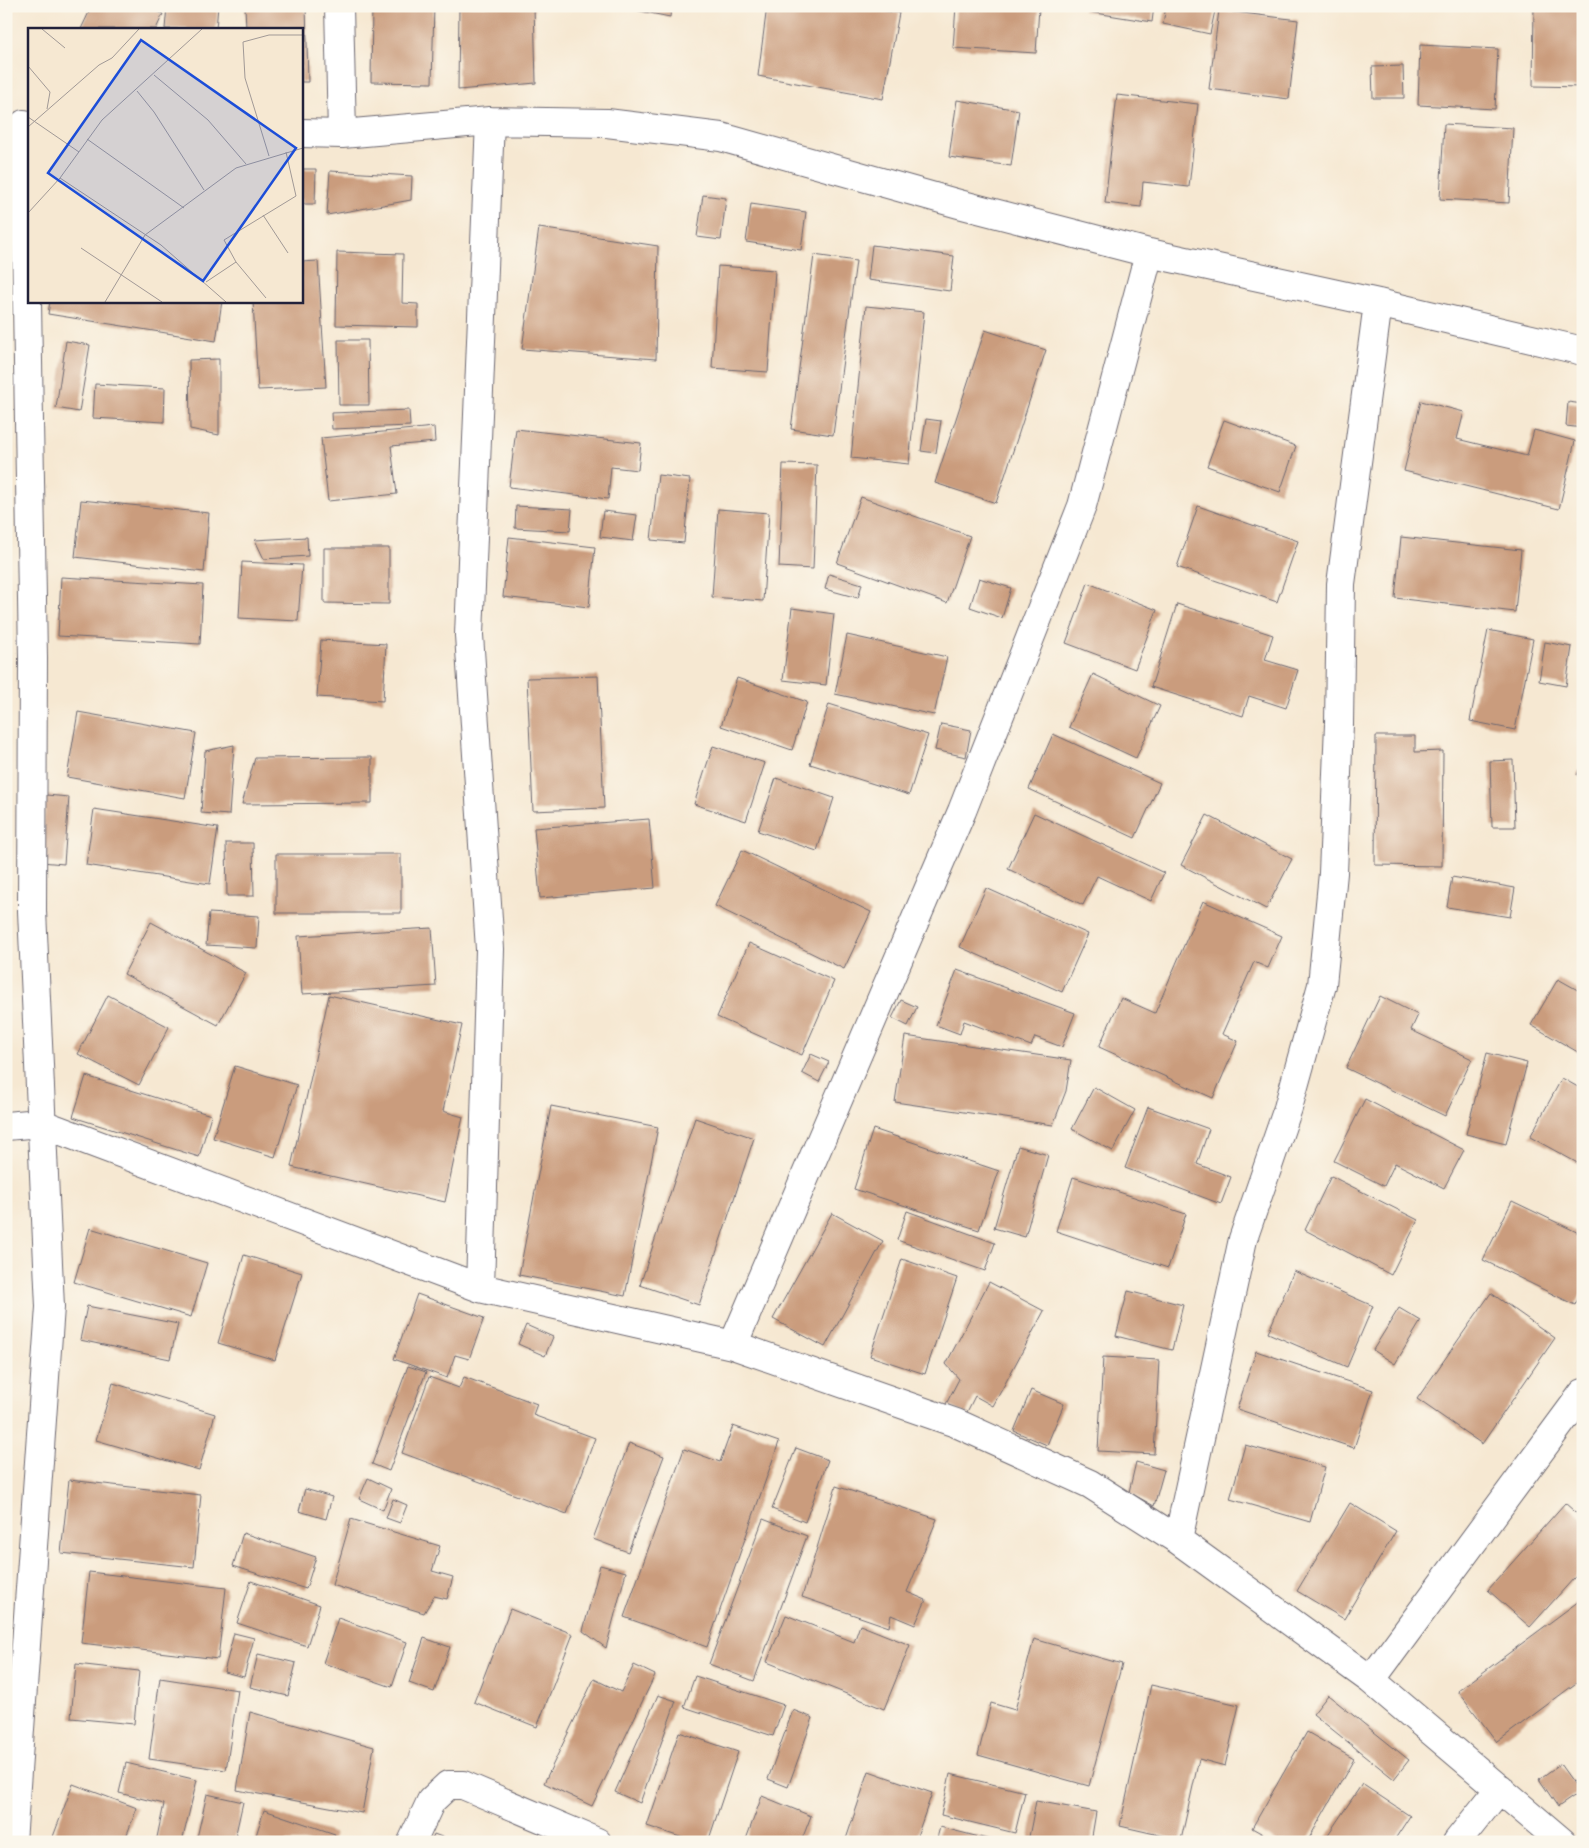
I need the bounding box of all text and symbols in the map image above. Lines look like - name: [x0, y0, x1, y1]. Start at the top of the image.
- inset map: [28, 28, 302, 302]

